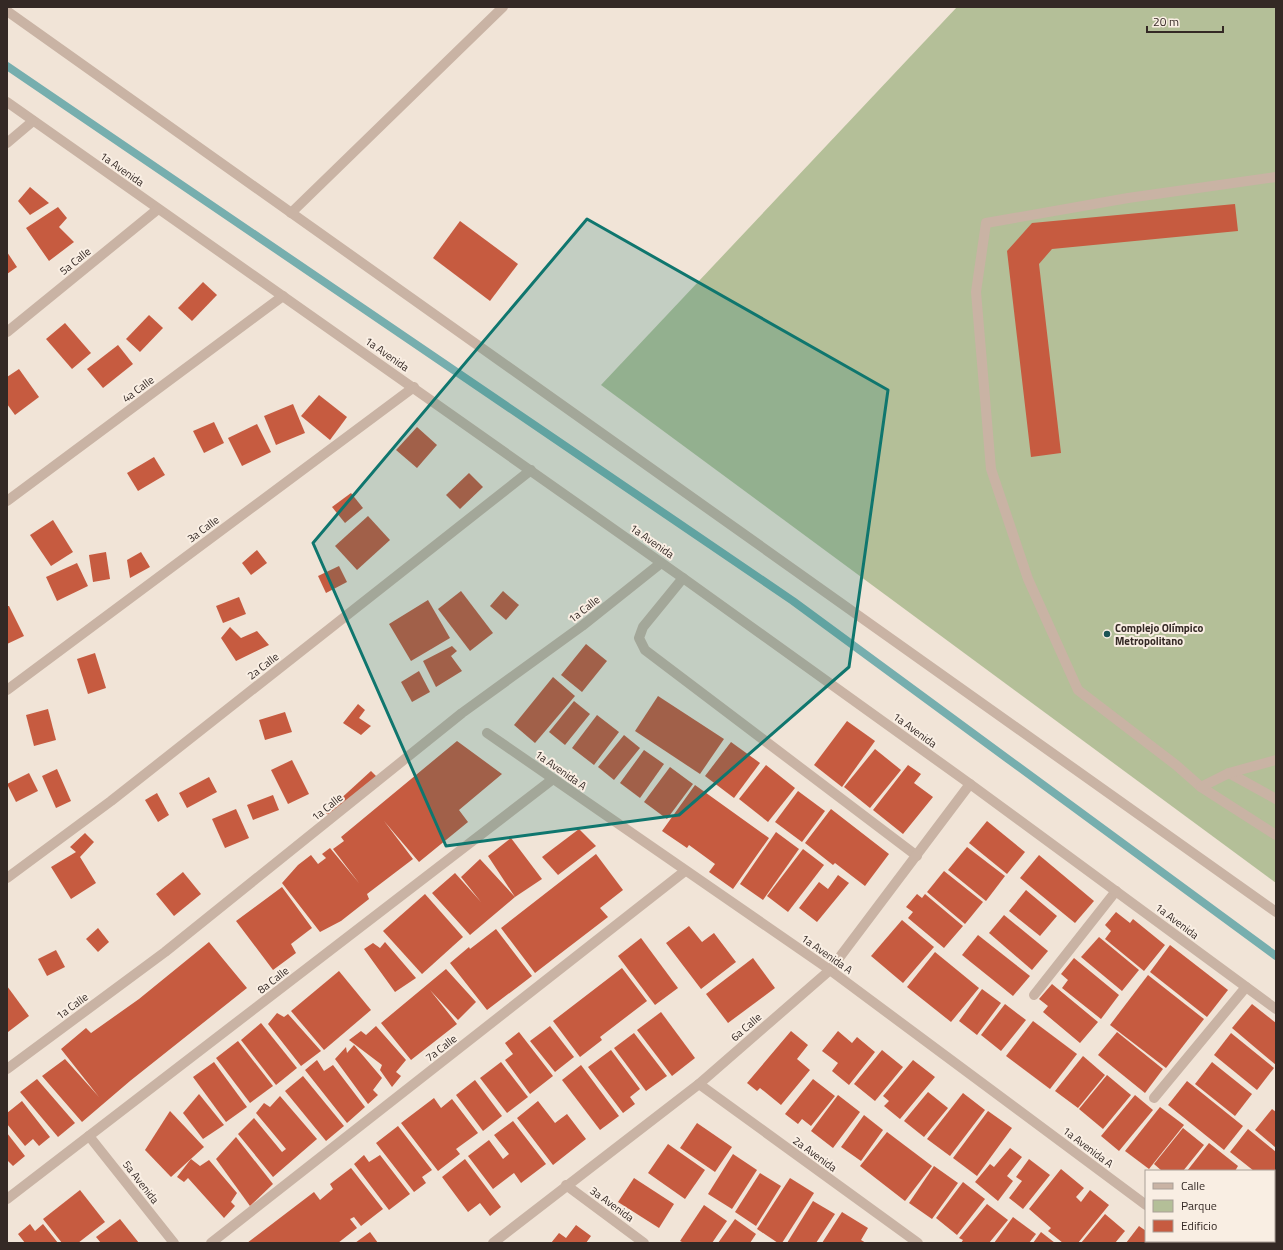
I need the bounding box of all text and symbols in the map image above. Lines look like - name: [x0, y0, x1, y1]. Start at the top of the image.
- scale bar: [1147, 8, 1223, 34]
- text: 20 m: [1153, 12, 1179, 31]
- street label: 1a Avenida: [97, 148, 148, 190]
- street label: 5a Calle: [56, 243, 94, 279]
- street label: 1a Avenida: [362, 333, 413, 375]
- street label: 4a Calle: [119, 371, 158, 406]
- street label: 3a Calle: [184, 511, 223, 546]
- street label: 1a Avenida: [627, 520, 678, 562]
- street label: 1a Calle: [565, 591, 604, 626]
- place label: Complejo Olímpico Metropolitano: [1115, 620, 1204, 649]
- marker: Complejo Olímpico Metropolitano: [1102, 629, 1112, 639]
- street label: 2a Calle: [244, 648, 283, 683]
- street label: 1a Avenida: [890, 709, 941, 752]
- street label: 1a Avenida A: [532, 746, 590, 794]
- street label: 1a Calle: [308, 789, 346, 825]
- street label: 1a Avenida: [1152, 899, 1203, 943]
- street label: 1a Avenida A: [798, 930, 856, 978]
- street label: 8a Calle: [254, 962, 293, 997]
- street label: 1a Calle: [53, 989, 92, 1023]
- street label: 6a Calle: [727, 1009, 765, 1045]
- street label: 7a Calle: [422, 1030, 461, 1065]
- street label: 1a Avenida A: [1059, 1123, 1117, 1172]
- street label: 2a Avenida: [790, 1133, 841, 1176]
- street label: 5a Avenida: [119, 1157, 163, 1207]
- legend: [1145, 1170, 1275, 1242]
- text: Calle: [1181, 1176, 1205, 1195]
- street label: 3a Avenida: [587, 1183, 638, 1226]
- text: Parque: [1181, 1196, 1217, 1215]
- text: Edificio: [1181, 1216, 1217, 1235]

